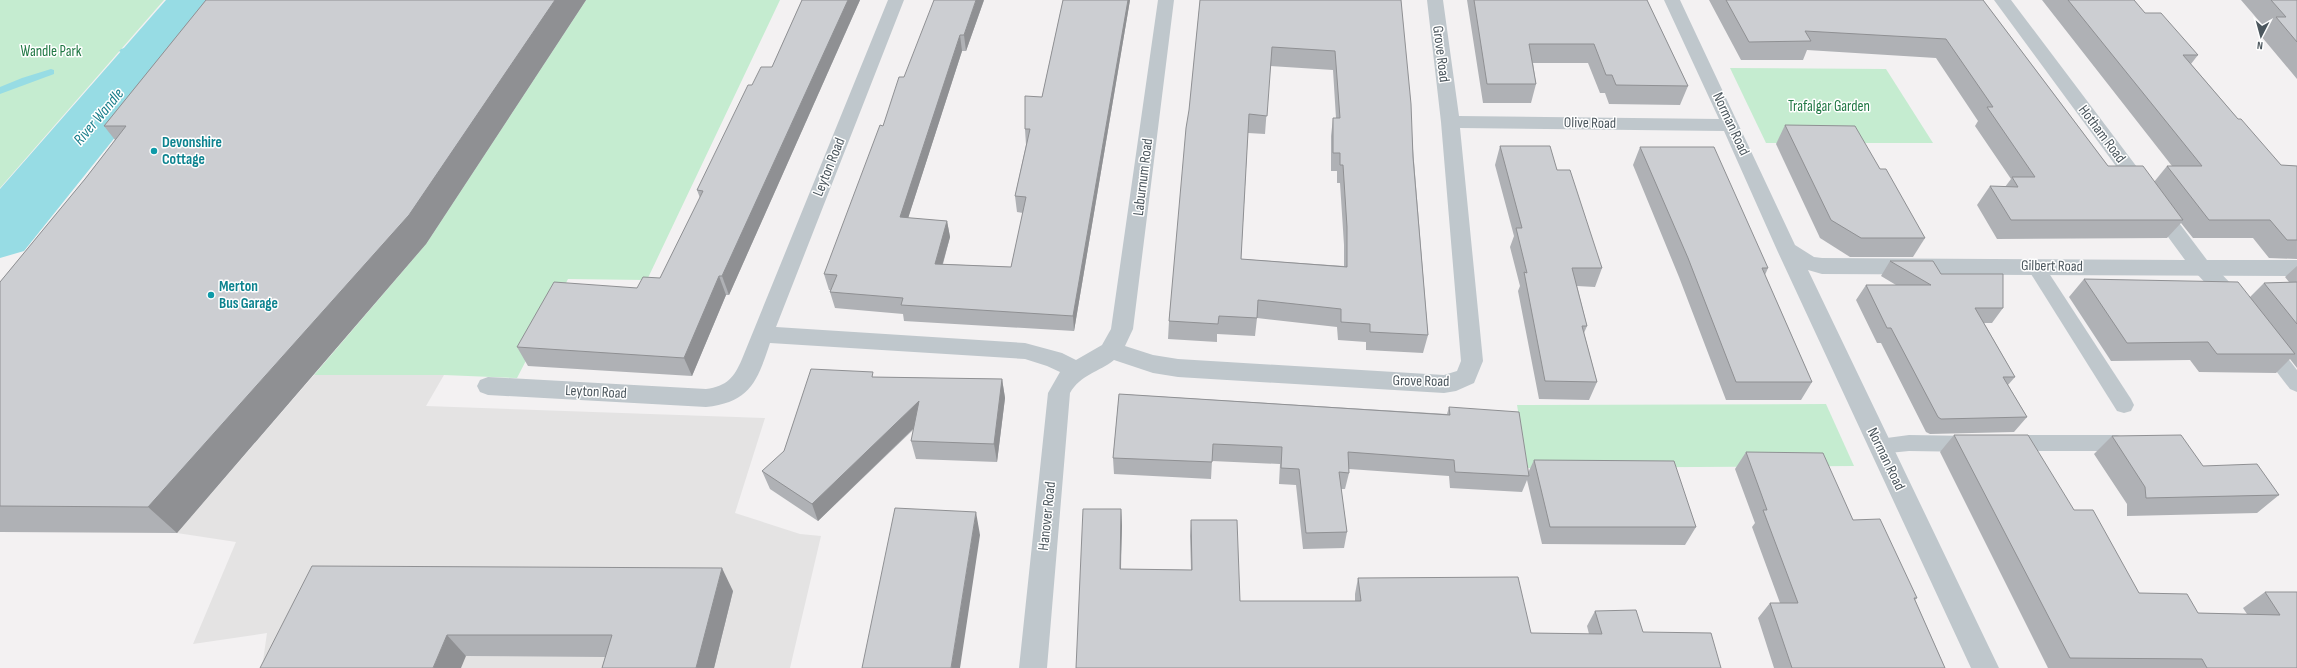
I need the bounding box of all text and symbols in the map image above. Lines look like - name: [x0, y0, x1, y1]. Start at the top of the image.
- north arrow: [2241, 16, 2281, 56]
- street label: Grove Road: [1428, 25, 1454, 83]
- text: N: [2256, 39, 2264, 52]
- park label: Wandle Park: [21, 42, 82, 61]
- water label: River Wandle: [70, 85, 128, 149]
- street label: Norman Road: [1708, 89, 1754, 159]
- park label: Trafalgar Garden: [1788, 97, 1870, 116]
- street label: Hotham Road: [2074, 101, 2130, 167]
- street label: Olive Road: [1564, 113, 1616, 133]
- place label: Devonshire Cottage: [162, 133, 222, 169]
- street label: Leyton Road: [809, 135, 849, 199]
- street label: Laburnum Road: [1129, 137, 1157, 217]
- marker: Devonshire Cottage: [149, 146, 159, 156]
- street label: Gilbert Road: [2021, 256, 2083, 276]
- place label: Merton Bus Garage: [219, 277, 278, 313]
- marker: Merton Bus Garage: [206, 290, 216, 300]
- street label: Grove Road: [1392, 371, 1450, 391]
- street label: Leyton Road: [565, 381, 627, 403]
- street label: Norman Road: [1863, 425, 1909, 493]
- street label: Hanover Road: [1034, 481, 1060, 551]

